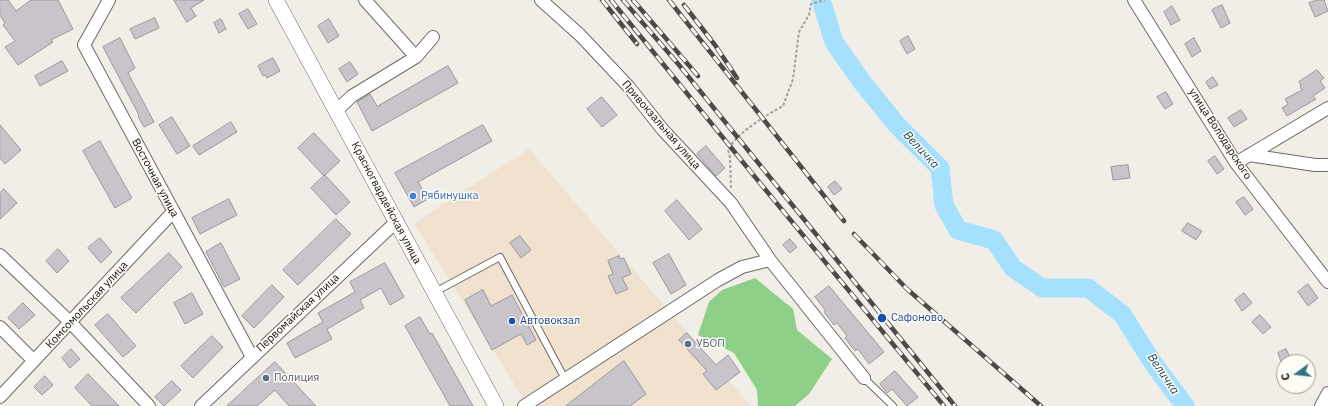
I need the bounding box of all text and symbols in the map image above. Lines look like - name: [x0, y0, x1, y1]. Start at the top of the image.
- street label: Привокзальная улица: [619, 78, 703, 172]
- street label: улица Володарского: [1186, 86, 1254, 182]
- water label: Величка: [900, 128, 942, 172]
- street label: Восточная улица: [129, 136, 181, 220]
- street label: Красногвардейская улица: [348, 140, 424, 266]
- place label: Рябинушка: [421, 189, 479, 203]
- marker: Рябинушка: [408, 191, 418, 201]
- street label: Комсомольская улица: [43, 259, 131, 351]
- street label: Первомайская улица: [254, 271, 342, 355]
- place label: Сафоново: [891, 311, 943, 325]
- marker: Сафоново: [876, 312, 888, 324]
- place label: Автовокзал: [520, 314, 580, 328]
- marker: Автовокзал: [507, 316, 517, 326]
- place label: УБОП: [696, 337, 725, 351]
- marker: УБОП: [683, 339, 693, 349]
- water label: Величка: [1144, 351, 1182, 397]
- north arrow: [1276, 354, 1316, 394]
- place label: Полиция: [274, 371, 319, 385]
- text: С: [1278, 372, 1293, 382]
- marker: Полиция: [261, 373, 271, 383]

